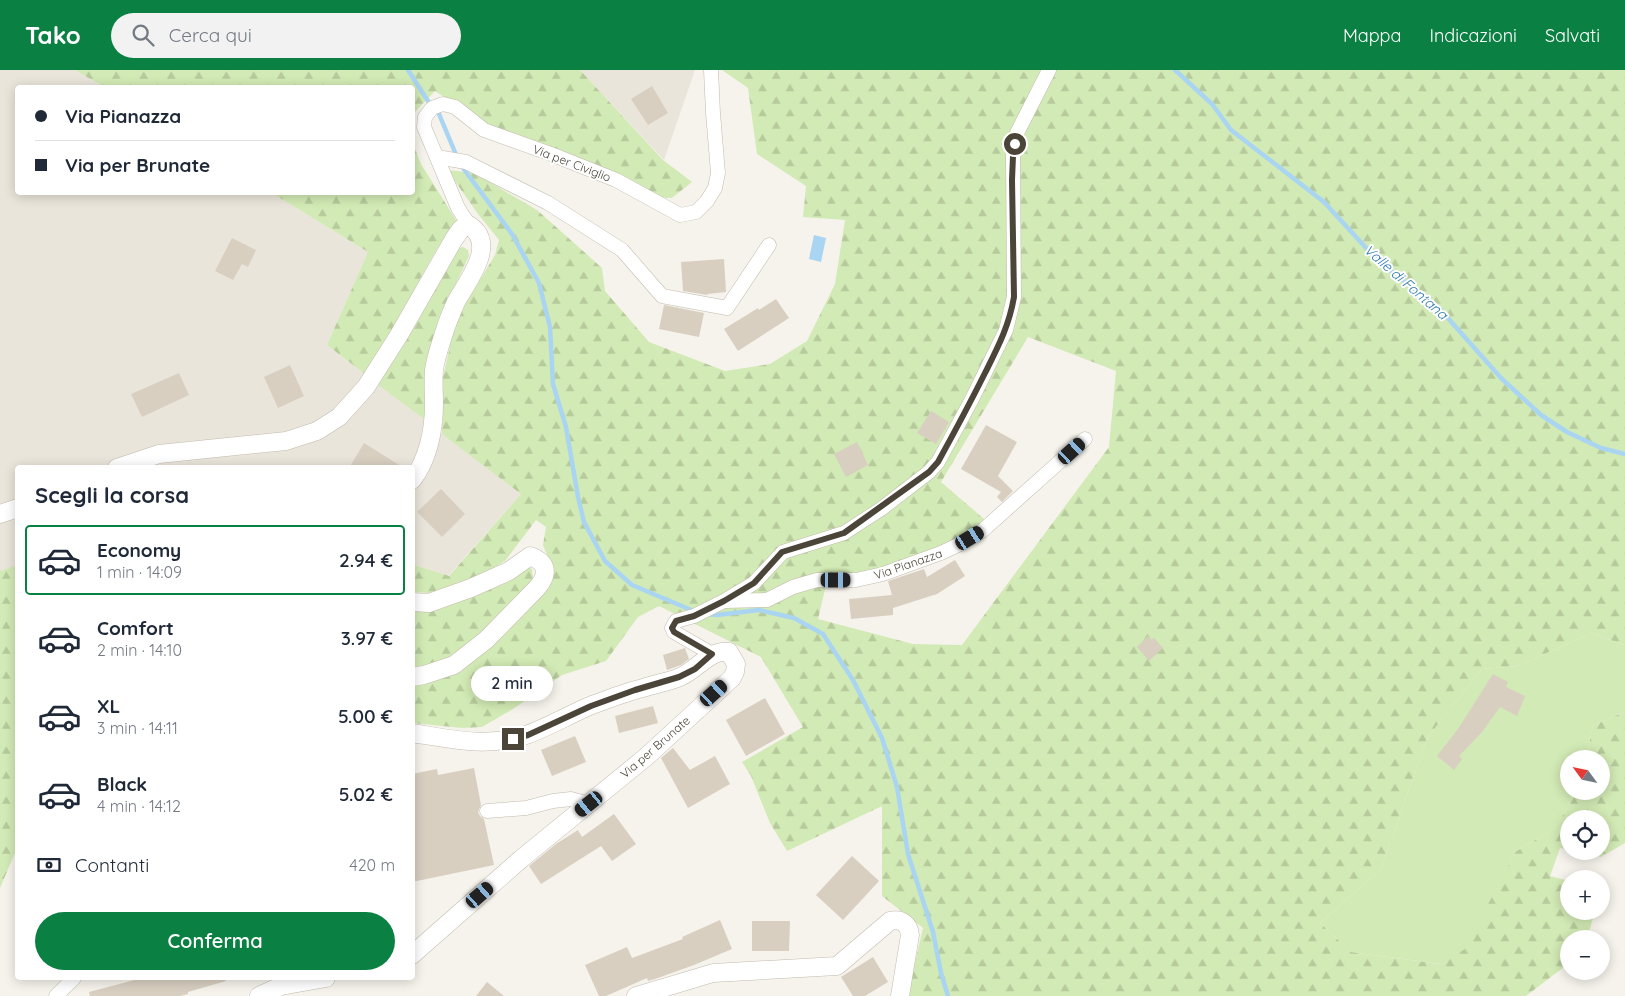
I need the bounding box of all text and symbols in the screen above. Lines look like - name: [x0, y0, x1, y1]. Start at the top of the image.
- search box: [111, 13, 461, 58]
- text: Tako: [25, 20, 81, 50]
- icon: search: [129, 21, 157, 49]
- text: Cerca qui: [169, 23, 252, 47]
- text: Mappa: [1343, 24, 1401, 47]
- text: Indicazioni: [1429, 24, 1517, 47]
- text: Salvati: [1545, 24, 1600, 47]
- text: Via Pianazza: [65, 104, 181, 128]
- route start: [1004, 133, 1026, 155]
- street label: Via per Civiglio: [531, 141, 613, 185]
- text: Via per Brunate: [65, 153, 210, 177]
- water label: Valle di Fontana: [1360, 241, 1453, 324]
- car: [1055, 435, 1088, 467]
- text: Scegli la corsa: [35, 481, 189, 509]
- car: [953, 524, 986, 552]
- icon: car: [37, 538, 82, 583]
- text: Economy: [97, 538, 181, 562]
- street label: Via Pianazza: [872, 545, 944, 583]
- text: 2.94 €: [339, 548, 393, 572]
- text: 1 min · 14:09: [97, 562, 182, 582]
- car: [821, 573, 851, 588]
- icon: car: [37, 616, 82, 661]
- text: Comfort: [97, 616, 174, 640]
- text: 3.97 €: [341, 626, 393, 650]
- text: 2 min · 14:10: [97, 640, 182, 660]
- callout: 2 min: [472, 666, 554, 702]
- text: 2 min: [491, 673, 533, 693]
- car: [697, 677, 730, 709]
- icon: car: [37, 694, 82, 739]
- text: XL: [97, 694, 120, 718]
- text: 5.00 €: [338, 704, 393, 728]
- street label: Via per Brunate: [617, 713, 693, 781]
- text: 3 min · 14:11: [97, 718, 178, 738]
- route end: [502, 728, 524, 750]
- north arrow: [1560, 750, 1610, 800]
- map controls: [1560, 750, 1610, 980]
- icon: car: [37, 772, 82, 817]
- text: Black: [97, 772, 147, 796]
- text: 5.02 €: [339, 782, 393, 806]
- car: [572, 789, 605, 819]
- text: 4 min · 14:12: [97, 796, 181, 816]
- button: locate: [1560, 810, 1610, 860]
- icon: cash: [35, 851, 63, 879]
- text: Contanti: [75, 853, 149, 877]
- text: 420 m: [349, 855, 395, 875]
- button: +: [1560, 870, 1610, 920]
- car: [463, 879, 496, 911]
- button: Conferma: [35, 912, 395, 970]
- button: −: [1560, 930, 1610, 980]

